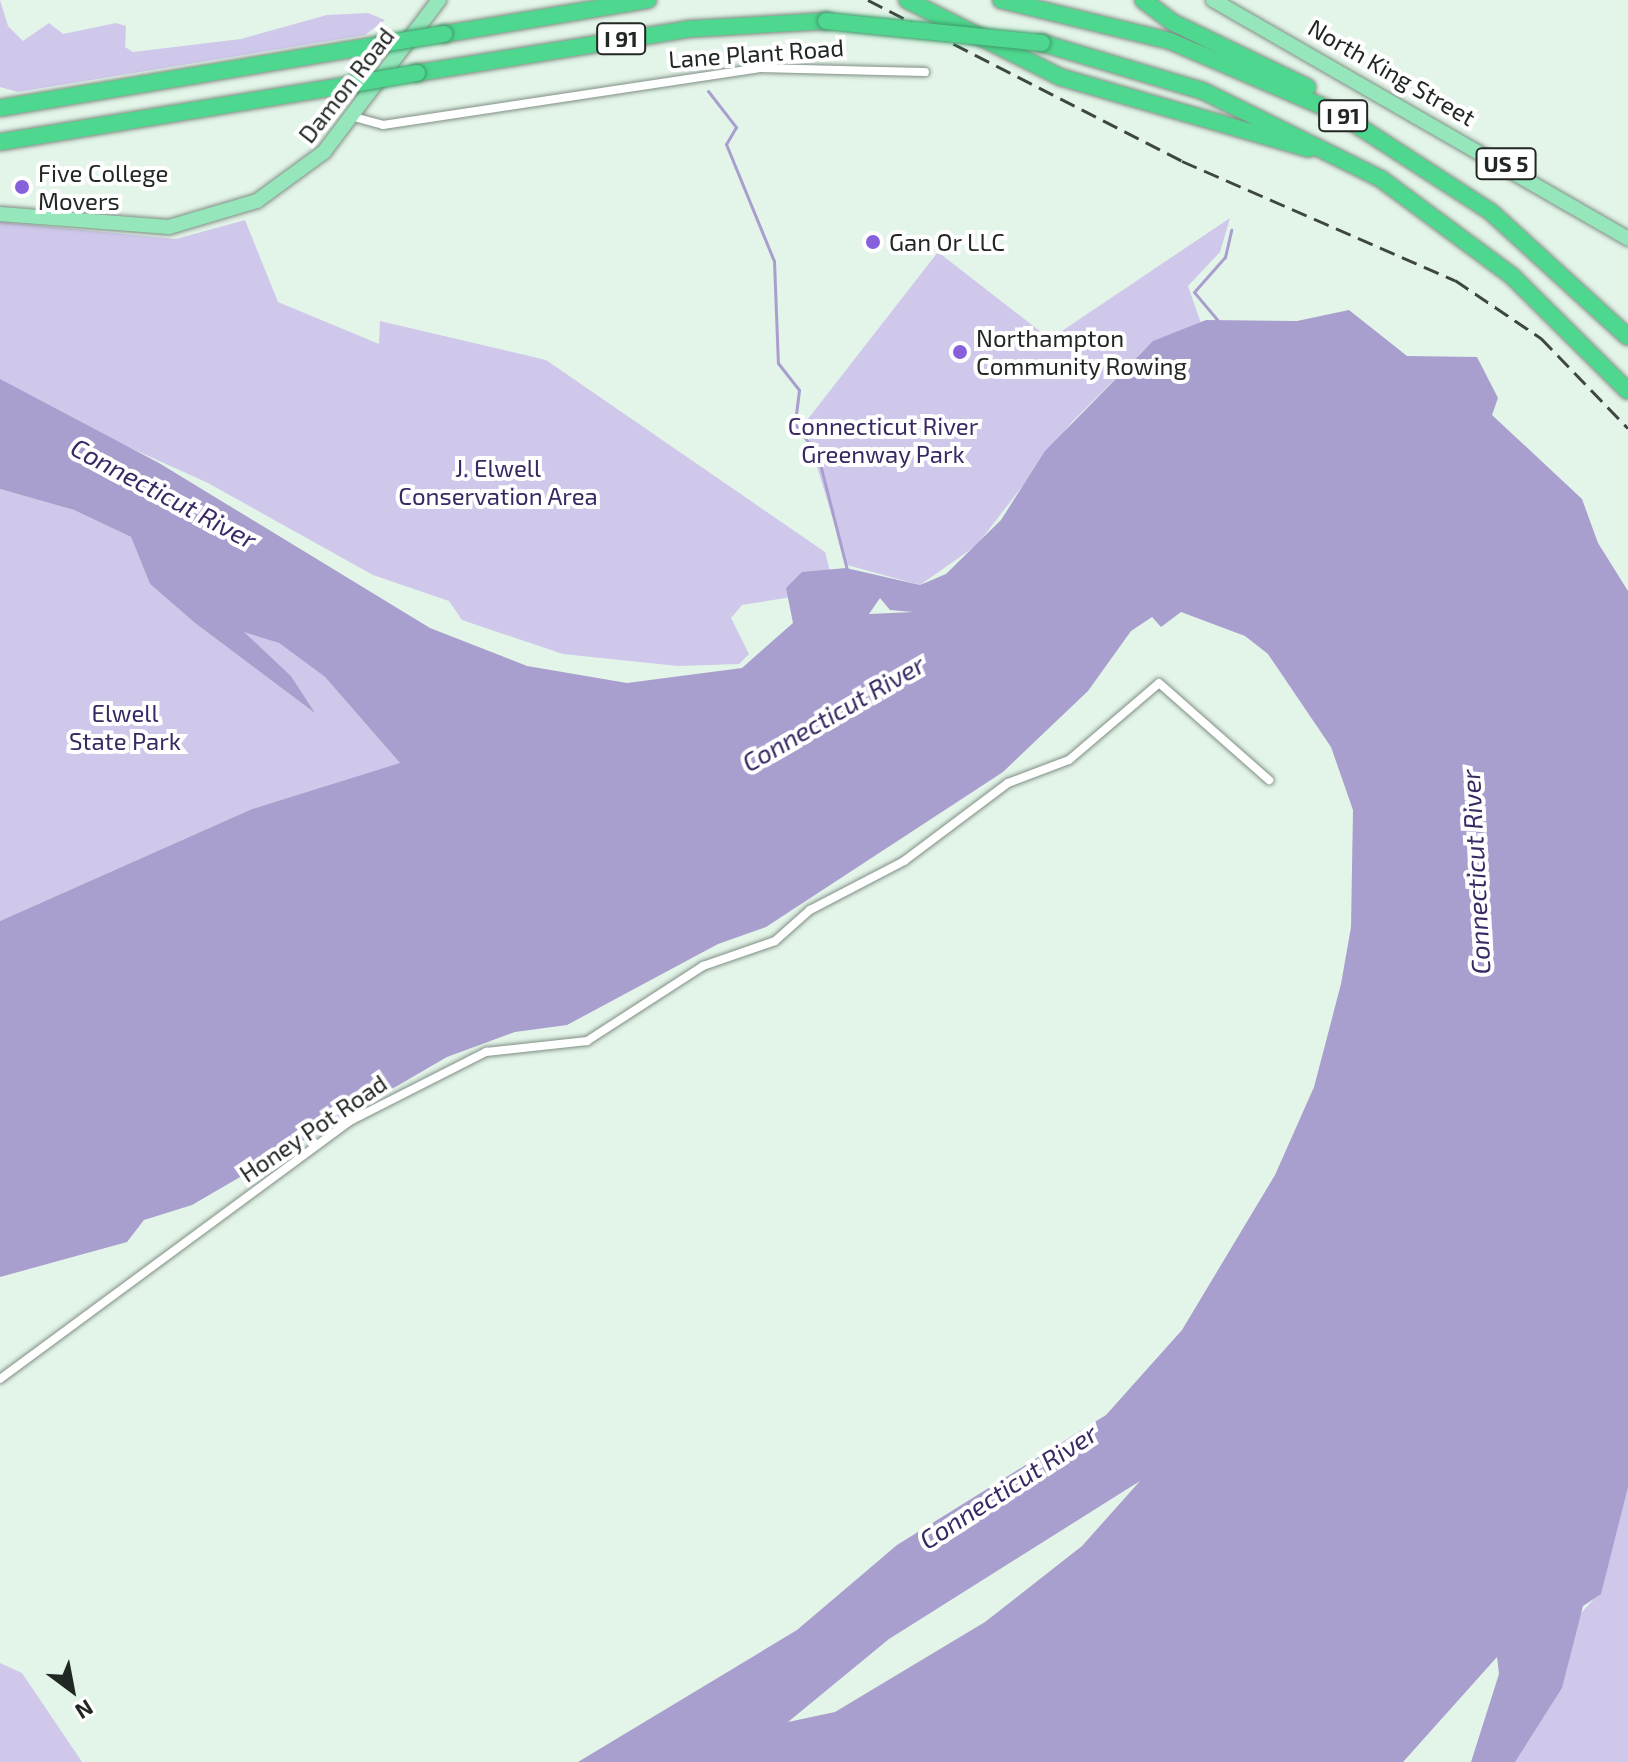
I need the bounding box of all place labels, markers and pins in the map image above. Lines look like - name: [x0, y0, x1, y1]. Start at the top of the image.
- place label: Five College Movers: [38, 159, 168, 215]
- marker: Five College Movers: [13, 178, 31, 196]
- place label: Gan Or LLC: [889, 228, 1006, 256]
- marker: Gan Or LLC: [864, 233, 882, 251]
- place label: Northampton Community Rowing: [976, 324, 1187, 380]
- marker: Northampton Community Rowing: [951, 343, 969, 361]

